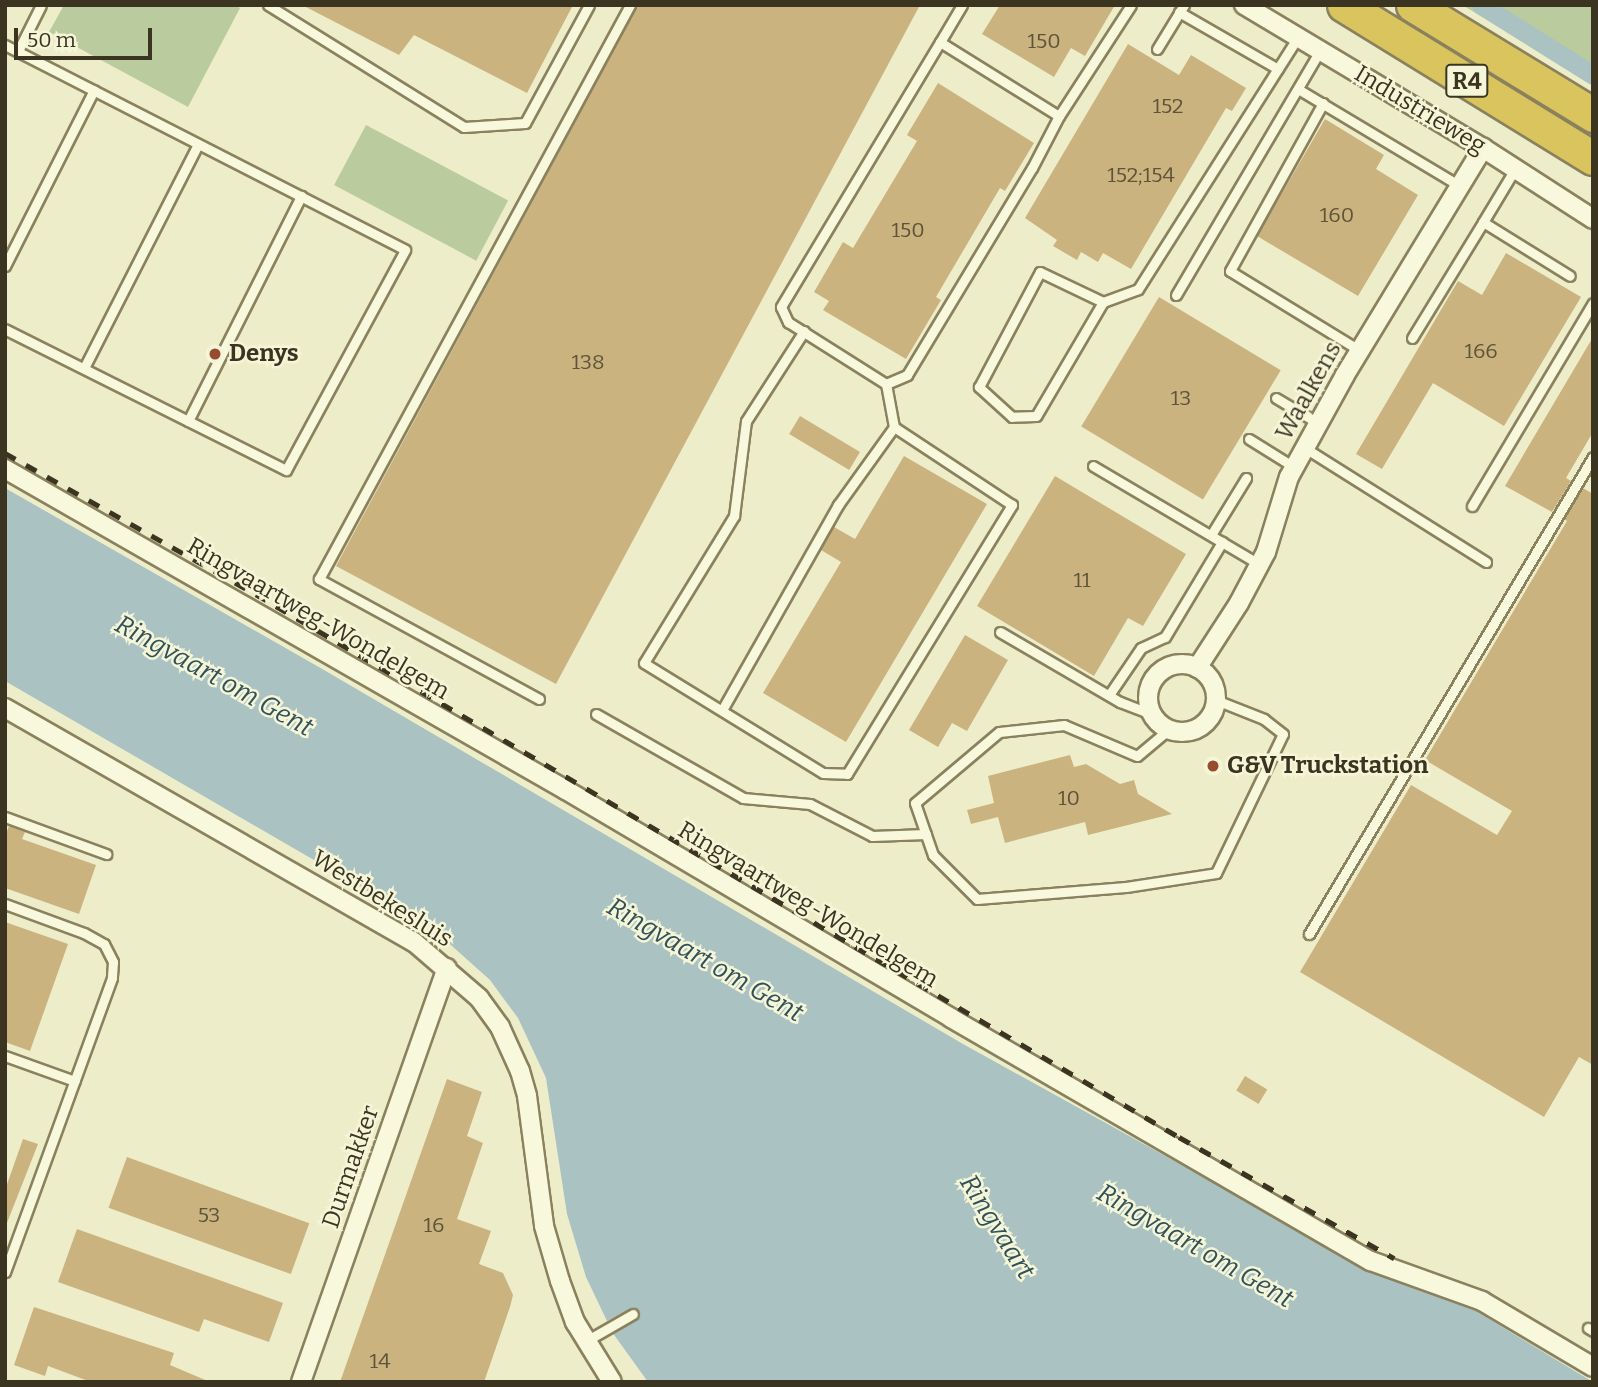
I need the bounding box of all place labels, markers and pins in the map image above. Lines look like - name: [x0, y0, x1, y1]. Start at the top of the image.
- place label: Denys: [229, 340, 299, 368]
- marker: Denys: [207, 346, 223, 362]
- place label: G&V Truckstation: [1227, 752, 1429, 780]
- marker: G&V Truckstation: [1205, 758, 1221, 774]

